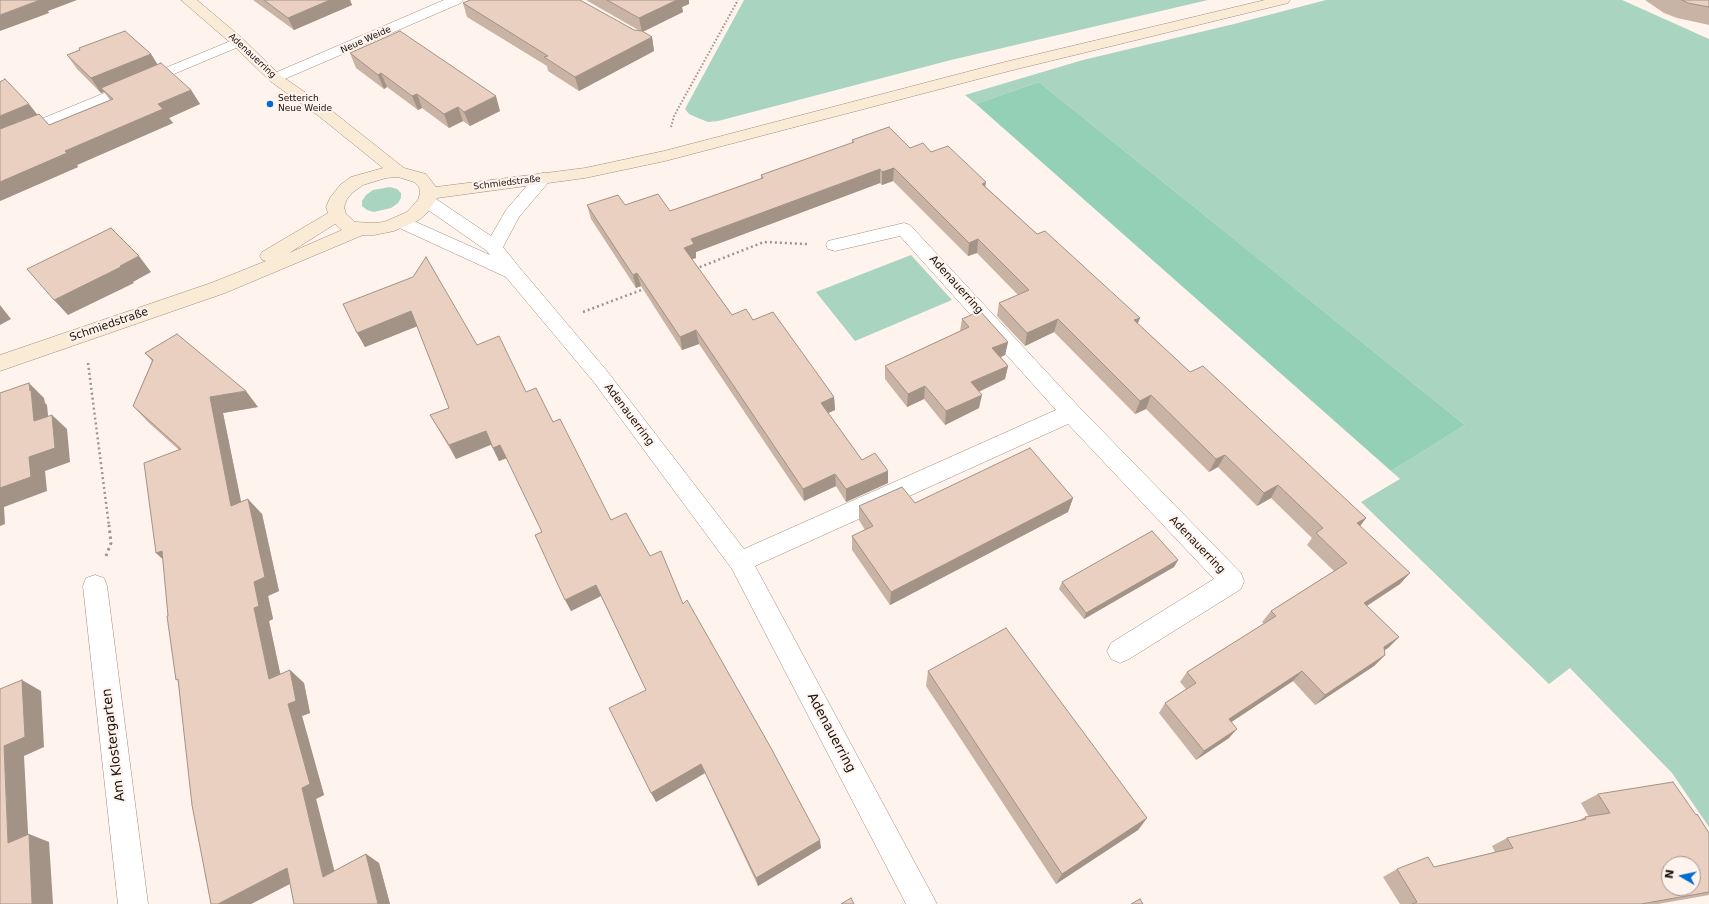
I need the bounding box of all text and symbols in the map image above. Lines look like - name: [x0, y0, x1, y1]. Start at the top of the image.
- street label: Neue Weide: [339, 24, 393, 56]
- street label: Adenauerring: [226, 31, 278, 81]
- place label: Setterich Neue Weide: [278, 94, 332, 115]
- marker: Setterich Neue Weide: [265, 99, 275, 109]
- street label: Schmiedstraße: [473, 174, 541, 192]
- street label: Adenauerring: [926, 253, 986, 317]
- street label: Schmiedstraße: [68, 305, 150, 345]
- street label: Adenauerring: [601, 381, 657, 449]
- street label: Adenauerring: [1166, 514, 1228, 576]
- street label: Am Klostergarten: [99, 688, 129, 802]
- street label: Adenauerring: [803, 691, 859, 775]
- north arrow: [1661, 856, 1701, 896]
- text: N: [1663, 869, 1677, 880]

